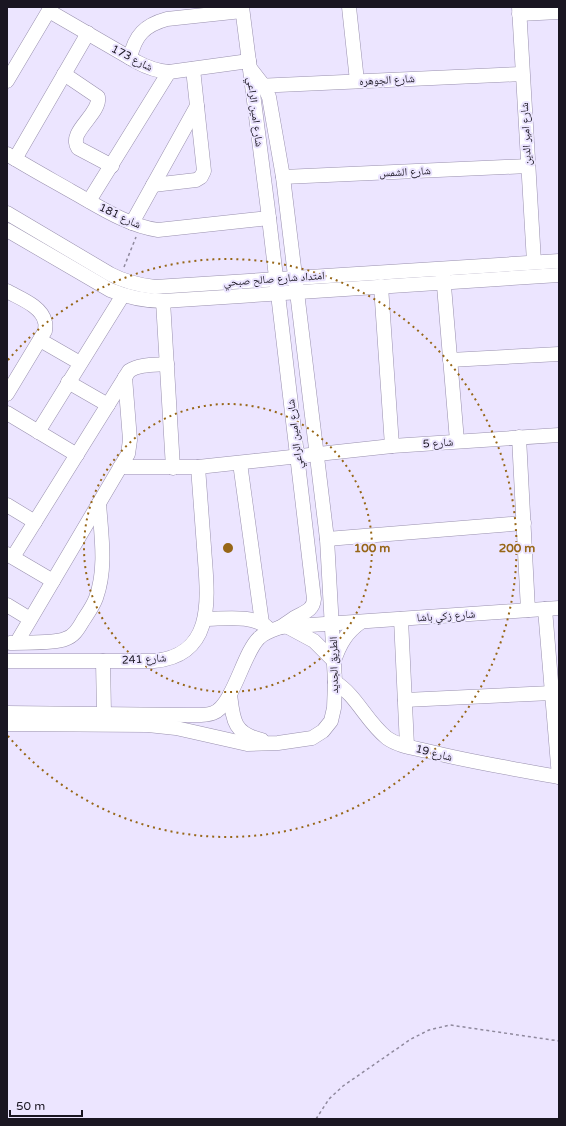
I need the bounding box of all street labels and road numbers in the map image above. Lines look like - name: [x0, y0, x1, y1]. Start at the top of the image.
- street label: شارع 173: [109, 42, 155, 74]
- street label: شارع الجوهره: [359, 72, 415, 88]
- street label: شارع امين الراعي: [243, 77, 266, 148]
- street label: شارع امير الدين: [518, 102, 534, 166]
- street label: شارع الشمس: [379, 164, 431, 180]
- street label: شارع 181: [97, 201, 143, 231]
- street label: امتداد شارع صالح صبحي: [223, 269, 325, 291]
- street label: شارع امين الراعي: [284, 398, 307, 469]
- street label: شارع 5: [422, 435, 454, 451]
- street label: شارع زكي باشا: [416, 607, 476, 626]
- street label: الطريق الجديد: [327, 637, 341, 693]
- street label: شارع 241: [121, 651, 167, 667]
- street label: شارع 19: [414, 742, 454, 764]

